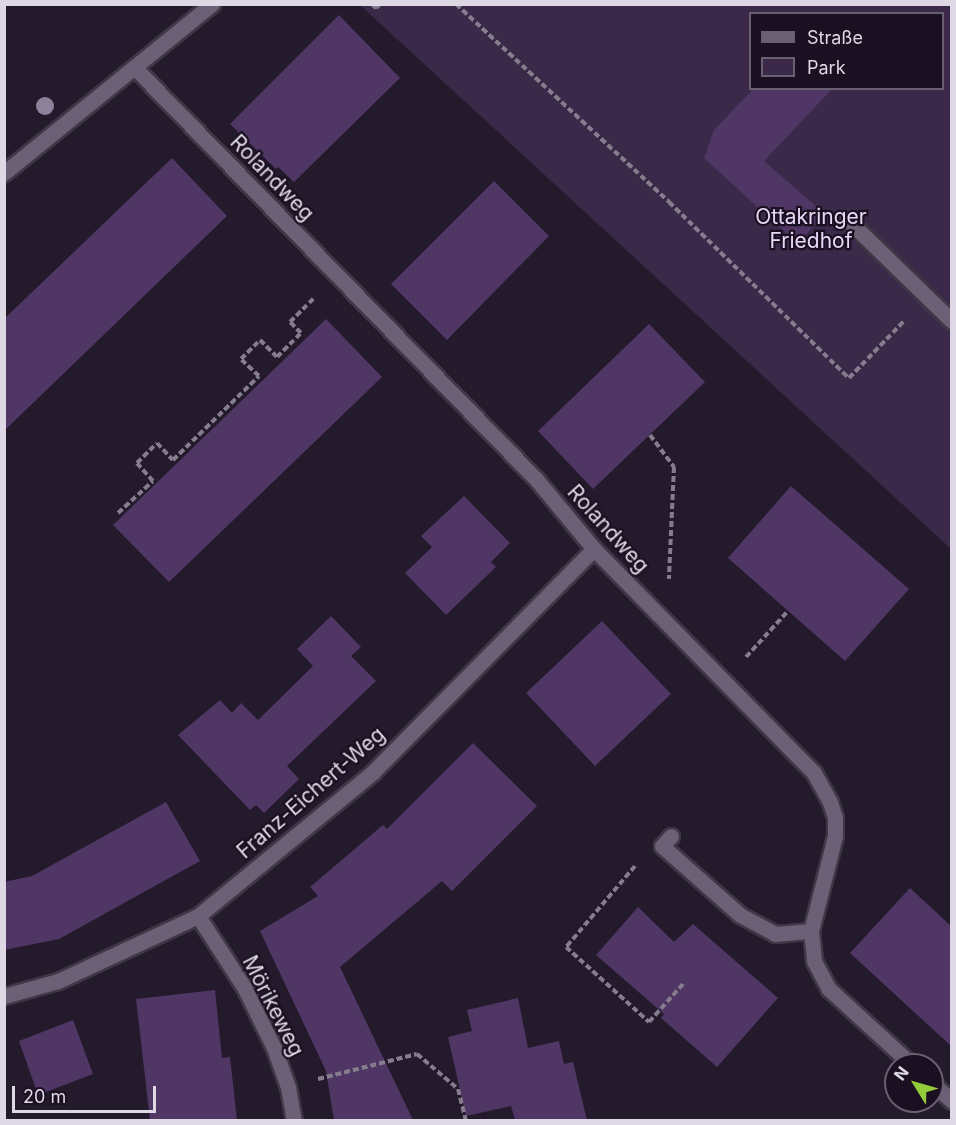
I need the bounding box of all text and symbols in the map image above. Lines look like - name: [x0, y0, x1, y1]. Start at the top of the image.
- legend: [749, 12, 944, 90]
- text: Straße: [807, 27, 863, 48]
- text: Park: [807, 57, 846, 78]
- street label: Rolandweg: [225, 130, 319, 226]
- park label: Ottakringer Friedhof: [755, 204, 867, 254]
- street label: Rolandweg: [562, 480, 654, 578]
- street label: Franz-Eichert-Weg: [232, 722, 390, 864]
- street label: Mörikeweg: [237, 951, 309, 1061]
- north arrow: [884, 1053, 944, 1113]
- text: N: [890, 1062, 913, 1084]
- scale bar: [15, 1074, 159, 1112]
- text: 20 m: [23, 1086, 66, 1107]

